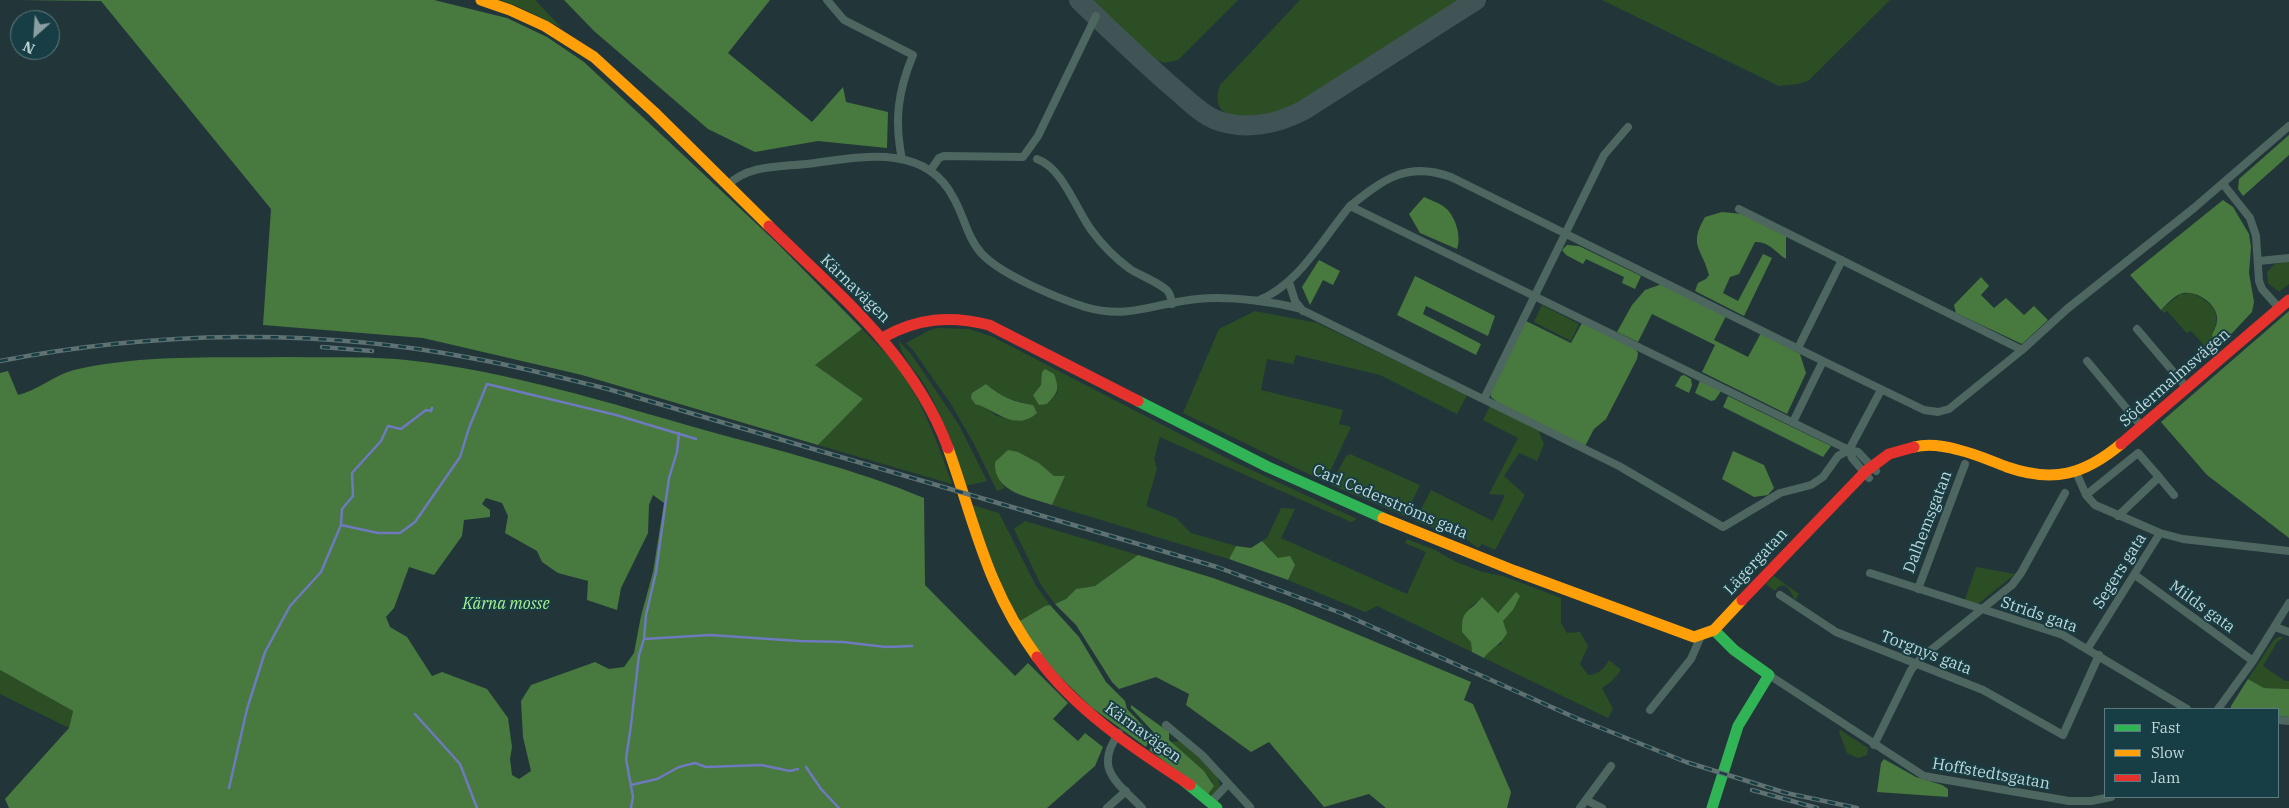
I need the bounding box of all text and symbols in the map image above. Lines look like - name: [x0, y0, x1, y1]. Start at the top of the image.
- north arrow: [10, 10, 60, 60]
- text: N: [20, 37, 38, 58]
- street label: Kärnavägen: [816, 251, 894, 327]
- street label: Södermalmsvägen: [2116, 325, 2234, 431]
- street label: Carl Cederströms gata: [1310, 461, 1470, 543]
- street label: Dalhemsgatan: [1900, 468, 1956, 576]
- street label: Lägergatan: [1720, 525, 1792, 599]
- street label: Segers gata: [2089, 530, 2151, 612]
- street label: Milds gata: [2165, 577, 2239, 637]
- street label: Strids gata: [1998, 593, 2080, 637]
- park label: Kärna mosse: [462, 594, 550, 614]
- street label: Torgnys gata: [1878, 627, 1974, 679]
- street label: Kärnavägen: [1101, 699, 1185, 767]
- legend: [2104, 708, 2279, 798]
- text: Fast: [2151, 718, 2181, 737]
- text: Slow: [2151, 743, 2184, 762]
- street label: Hoffstedtsgatan: [1931, 754, 2051, 794]
- text: Jam: [2151, 768, 2180, 787]

